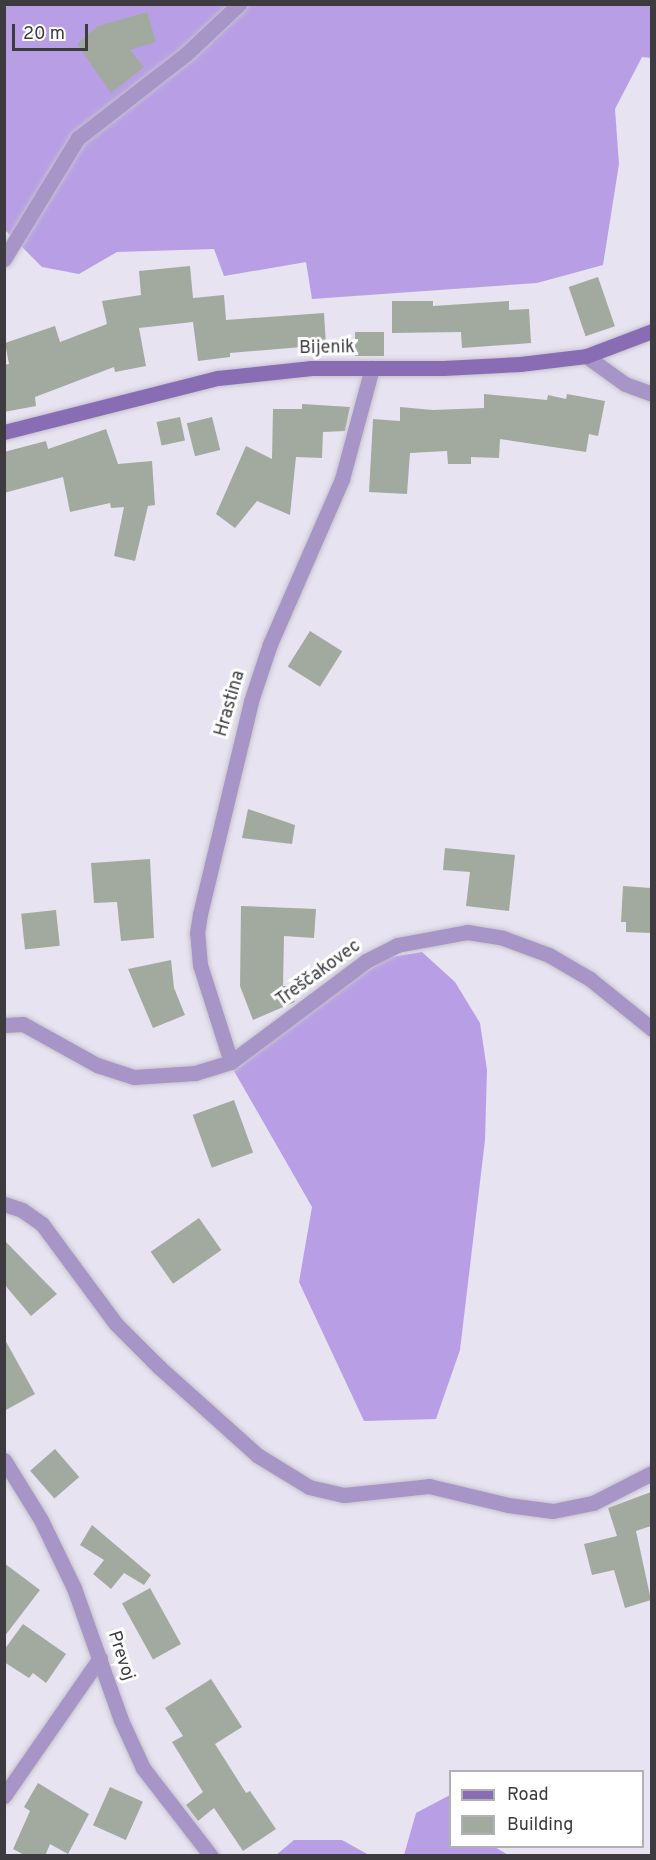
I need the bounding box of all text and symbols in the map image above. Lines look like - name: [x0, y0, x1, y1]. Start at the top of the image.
- scale bar: [15, 12, 92, 50]
- text: 20 m: [23, 23, 65, 46]
- street label: Bijenik: [299, 338, 355, 360]
- street label: Hrastina: [211, 669, 251, 739]
- street label: Treščakovec: [273, 936, 365, 1012]
- street label: Prevoj: [102, 1628, 138, 1684]
- legend: [449, 1770, 644, 1848]
- text: Road: [507, 1784, 549, 1807]
- text: Building: [507, 1814, 573, 1837]

